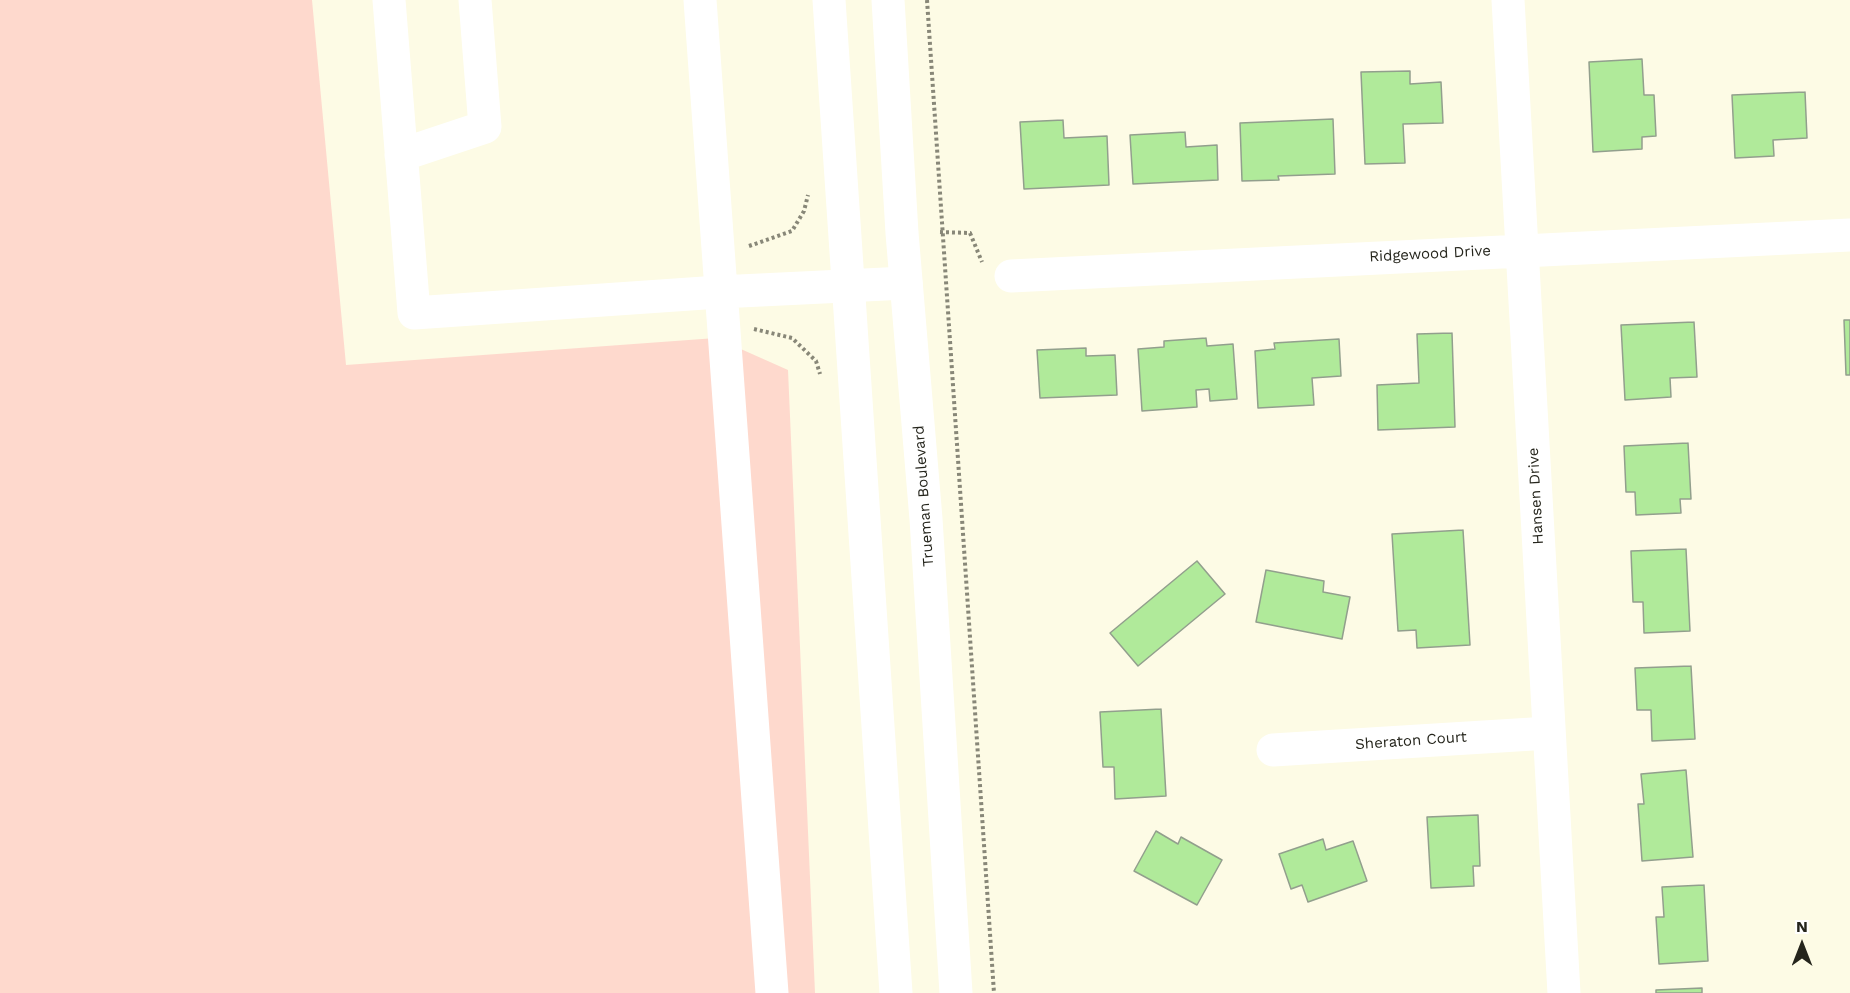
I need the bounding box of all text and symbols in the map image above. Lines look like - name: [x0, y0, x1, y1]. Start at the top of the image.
- street label: Ridgewood Drive: [1369, 242, 1491, 266]
- street label: Trueman Boulevard: [910, 425, 938, 567]
- street label: Hansen Drive: [1524, 447, 1548, 545]
- street label: Sheraton Court: [1355, 728, 1467, 754]
- north arrow: [1772, 915, 1832, 975]
- text: N: [1796, 917, 1808, 936]

